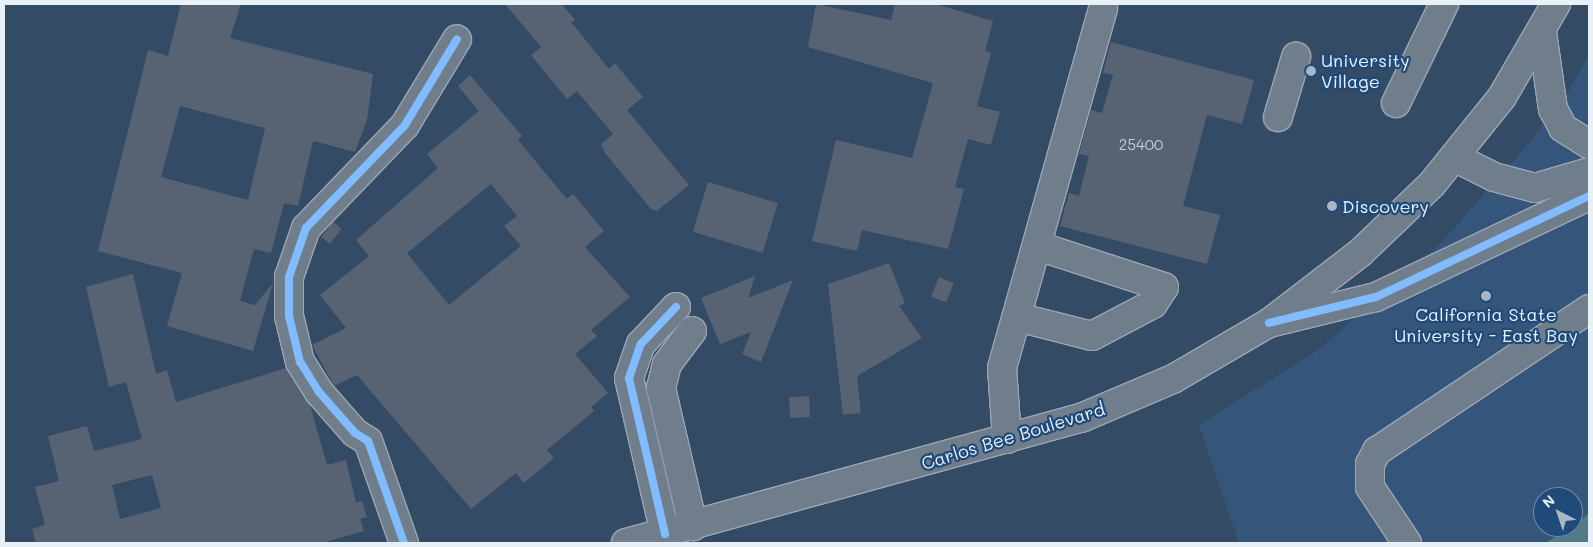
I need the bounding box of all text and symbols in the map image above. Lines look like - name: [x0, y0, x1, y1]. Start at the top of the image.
- place label: University Village: [1321, 50, 1410, 92]
- marker: University Village: [1305, 65, 1317, 77]
- house number: 25400: [1119, 136, 1163, 154]
- place label: Discovery: [1342, 195, 1429, 217]
- marker: Discovery: [1326, 200, 1338, 212]
- marker: California State University - East Bay: [1480, 290, 1492, 302]
- place label: California State University - East Bay: [1394, 304, 1578, 346]
- street label: Carlos Bee Boulevard: [919, 398, 1107, 474]
- north arrow: [1533, 487, 1583, 537]
- text: N: [1538, 490, 1559, 512]

